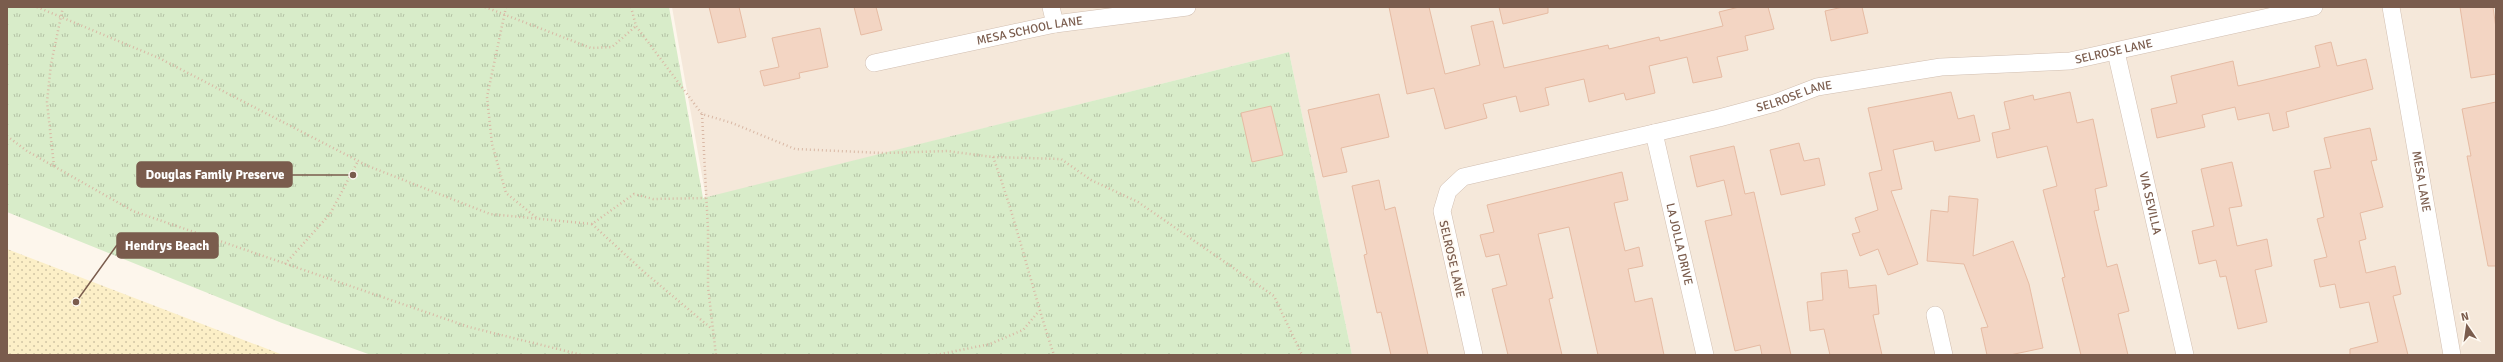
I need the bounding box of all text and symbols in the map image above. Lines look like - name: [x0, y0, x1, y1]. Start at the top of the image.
- street label: MESA SCHOOL LANE: [975, 13, 1084, 49]
- street label: SELROSE LANE: [2074, 36, 2154, 68]
- street label: SELROSE LANE: [1755, 78, 1833, 116]
- street label: MESA LANE: [2408, 150, 2434, 213]
- callout: Douglas Family Preserve: [137, 162, 292, 187]
- text: Douglas Family Preserve: [145, 167, 285, 183]
- street label: VIA SEVILLA: [2136, 170, 2164, 237]
- street label: LA JOLLA DRIVE: [1662, 202, 1696, 287]
- street label: SELROSE LANE: [1435, 219, 1468, 300]
- callout: Hendrys Beach: [117, 233, 218, 258]
- text: Hendrys Beach: [125, 238, 209, 254]
- north arrow: [2447, 306, 2487, 346]
- text: N: [2460, 310, 2470, 324]

